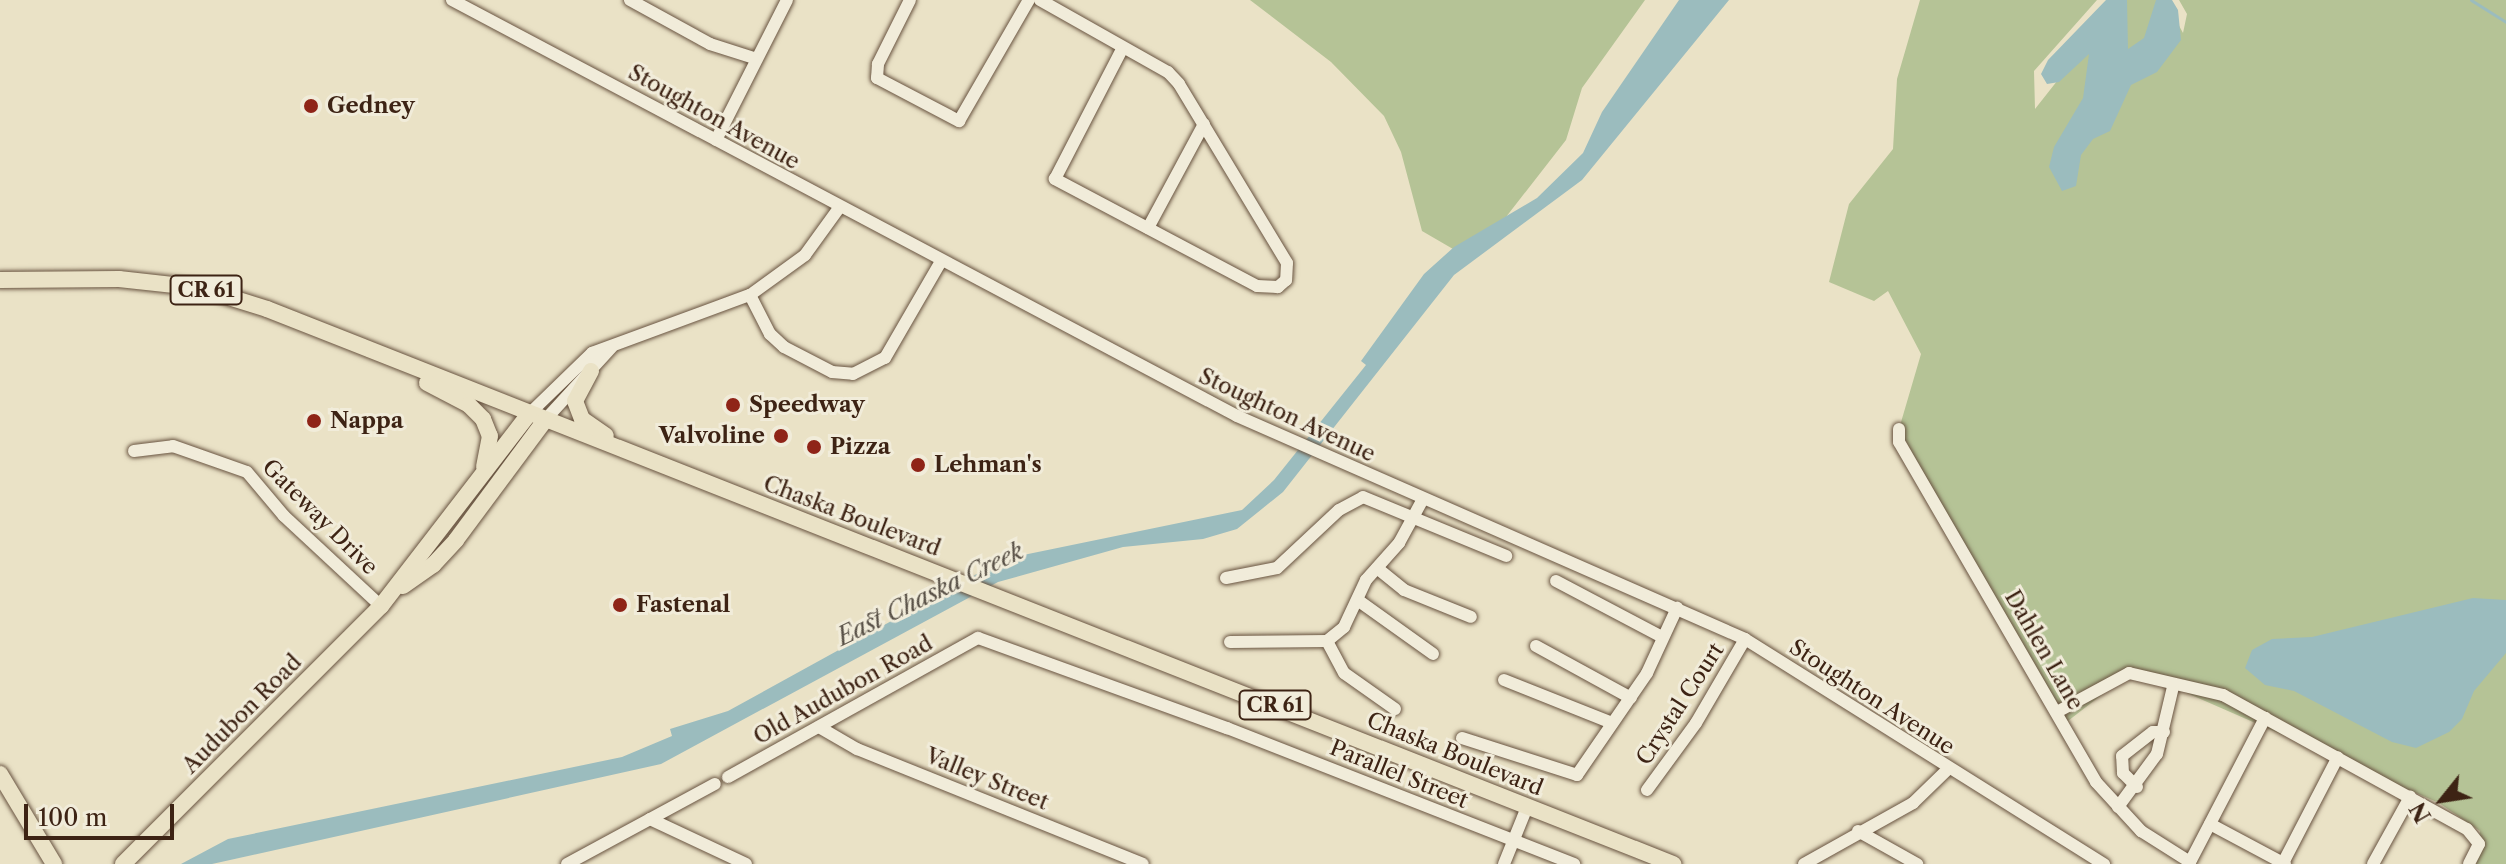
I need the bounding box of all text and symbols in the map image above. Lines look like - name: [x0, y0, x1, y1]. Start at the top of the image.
- street label: Stoughton Avenue: [623, 59, 805, 175]
- place label: Gedney: [327, 93, 415, 119]
- marker: Gedney: [302, 97, 320, 115]
- road number: CR 61: [168, 274, 244, 306]
- street label: Stoughton Avenue: [1194, 362, 1380, 468]
- place label: Speedway: [749, 392, 865, 418]
- marker: Speedway: [724, 396, 742, 414]
- place label: Nappa: [330, 408, 404, 434]
- marker: Nappa: [305, 412, 323, 430]
- place label: Valvoline: [659, 423, 765, 449]
- marker: Valvoline: [772, 427, 790, 445]
- place label: Pizza: [830, 434, 891, 460]
- marker: Pizza: [805, 438, 823, 456]
- place label: Lehman's: [934, 452, 1042, 478]
- street label: Gateway Drive: [257, 454, 383, 580]
- marker: Lehman's: [909, 456, 927, 474]
- street label: Chaska Boulevard: [760, 470, 944, 562]
- water label: East Chaska Creek: [832, 536, 1028, 652]
- street label: Dahlen Lane: [1999, 585, 2089, 715]
- place label: Fastenal: [636, 592, 730, 618]
- marker: Fastenal: [611, 596, 629, 614]
- street label: Old Audubon Road: [749, 630, 937, 750]
- street label: Stoughton Avenue: [1784, 634, 1960, 760]
- street label: Crystal Court: [1631, 638, 1729, 770]
- street label: Audubon Road: [177, 649, 307, 779]
- road number: CR 61: [1237, 689, 1313, 721]
- street label: Chaska Boulevard: [1363, 707, 1547, 801]
- street label: Parallel Street: [1326, 734, 1472, 814]
- street label: Valley Street: [921, 742, 1053, 816]
- north arrow: [2402, 760, 2482, 840]
- scale bar: [28, 788, 178, 838]
- text: N: [2404, 797, 2437, 827]
- text: 100 m: [38, 803, 107, 832]

